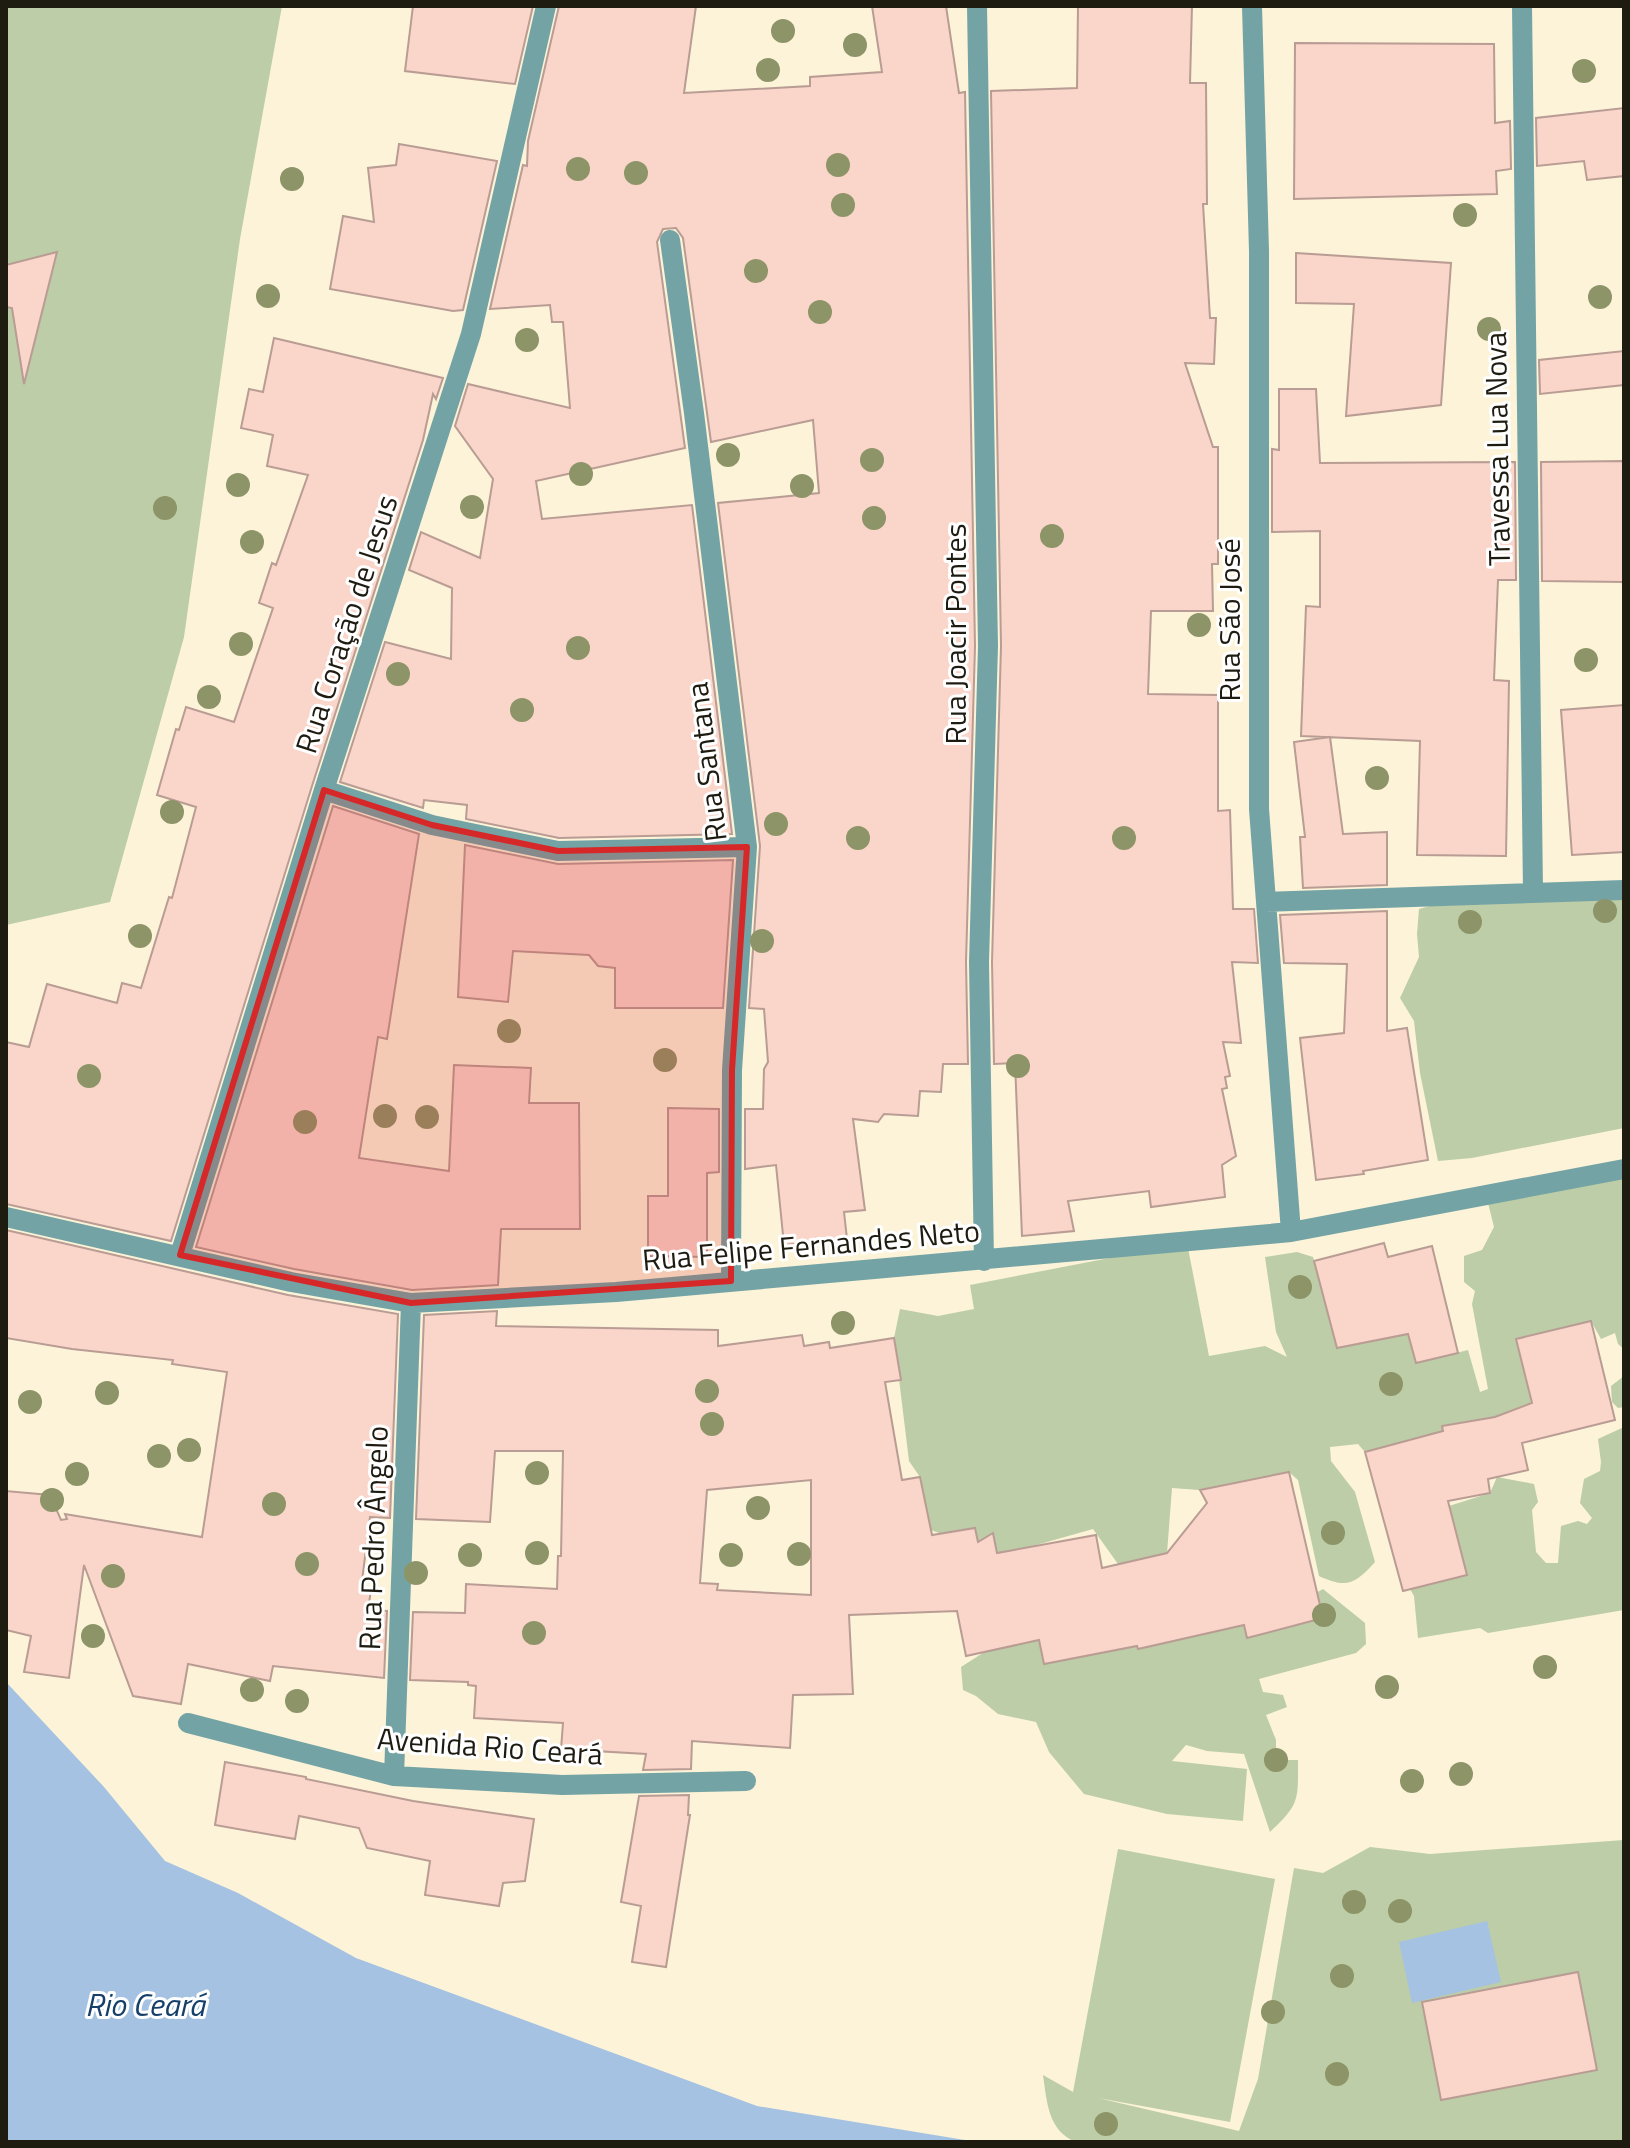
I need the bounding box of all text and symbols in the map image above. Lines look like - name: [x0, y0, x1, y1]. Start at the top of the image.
- street label: Travessa Lua Nova: [1472, 332, 1522, 566]
- street label: Rua Coração de Jesus: [283, 489, 409, 759]
- street label: Rua Joacir Pontes: [932, 523, 978, 745]
- street label: Rua São José: [1206, 538, 1252, 702]
- street label: Rua Santana: [673, 680, 739, 844]
- street label: Rua Felipe Fernandes Neto: [640, 1207, 982, 1283]
- street label: Rua Pedro Ângelo: [346, 1425, 400, 1651]
- street label: Avenida Rio Ceará: [376, 1715, 604, 1777]
- water label: Rio Ceará: [85, 1980, 208, 2028]

